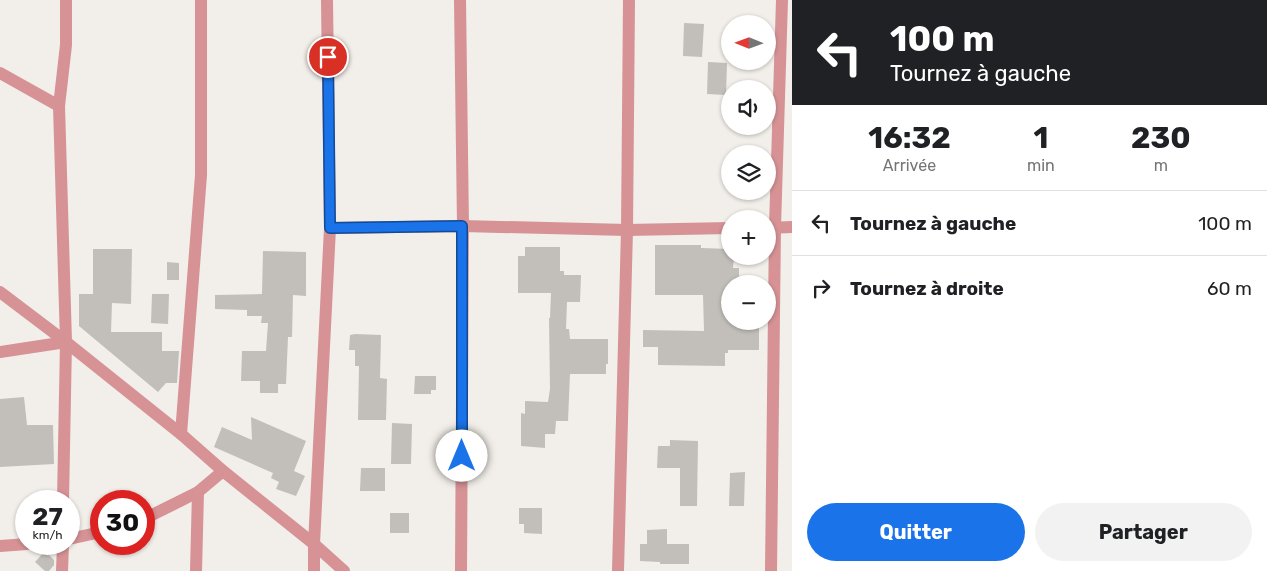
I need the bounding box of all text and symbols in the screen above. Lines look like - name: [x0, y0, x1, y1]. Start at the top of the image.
- north arrow: [721, 15, 776, 70]
- map controls: [721, 15, 776, 330]
- text: 100 m: [890, 18, 995, 60]
- icon: left: [807, 20, 872, 85]
- pin: [307, 36, 349, 78]
- icon: arrive: [314, 43, 342, 71]
- text: Tournez à gauche: [890, 60, 1071, 87]
- button: sound: [721, 80, 776, 135]
- text: 16:32: [868, 120, 951, 156]
- text: 1: [1033, 120, 1048, 156]
- text: 230: [1131, 120, 1191, 156]
- button: layers: [721, 145, 776, 200]
- text: Arrivée: [883, 156, 936, 175]
- text: min: [1027, 156, 1055, 175]
- text: m: [1154, 156, 1168, 175]
- icon: left: [807, 209, 835, 237]
- button: +: [721, 210, 776, 265]
- text: Tournez à gauche: [850, 212, 1016, 235]
- text: 100 m: [1198, 212, 1252, 235]
- icon: right: [807, 274, 835, 302]
- button: −: [721, 275, 776, 330]
- text: Tournez à droite: [850, 277, 1004, 300]
- text: 60 m: [1207, 277, 1252, 300]
- position arrow: [435, 429, 487, 481]
- speed limit sign: 30: [90, 490, 155, 555]
- text: 27: [32, 502, 63, 531]
- button: Quitter: [807, 503, 1025, 561]
- button: Partager: [1035, 503, 1252, 561]
- text: km/h: [33, 528, 62, 542]

